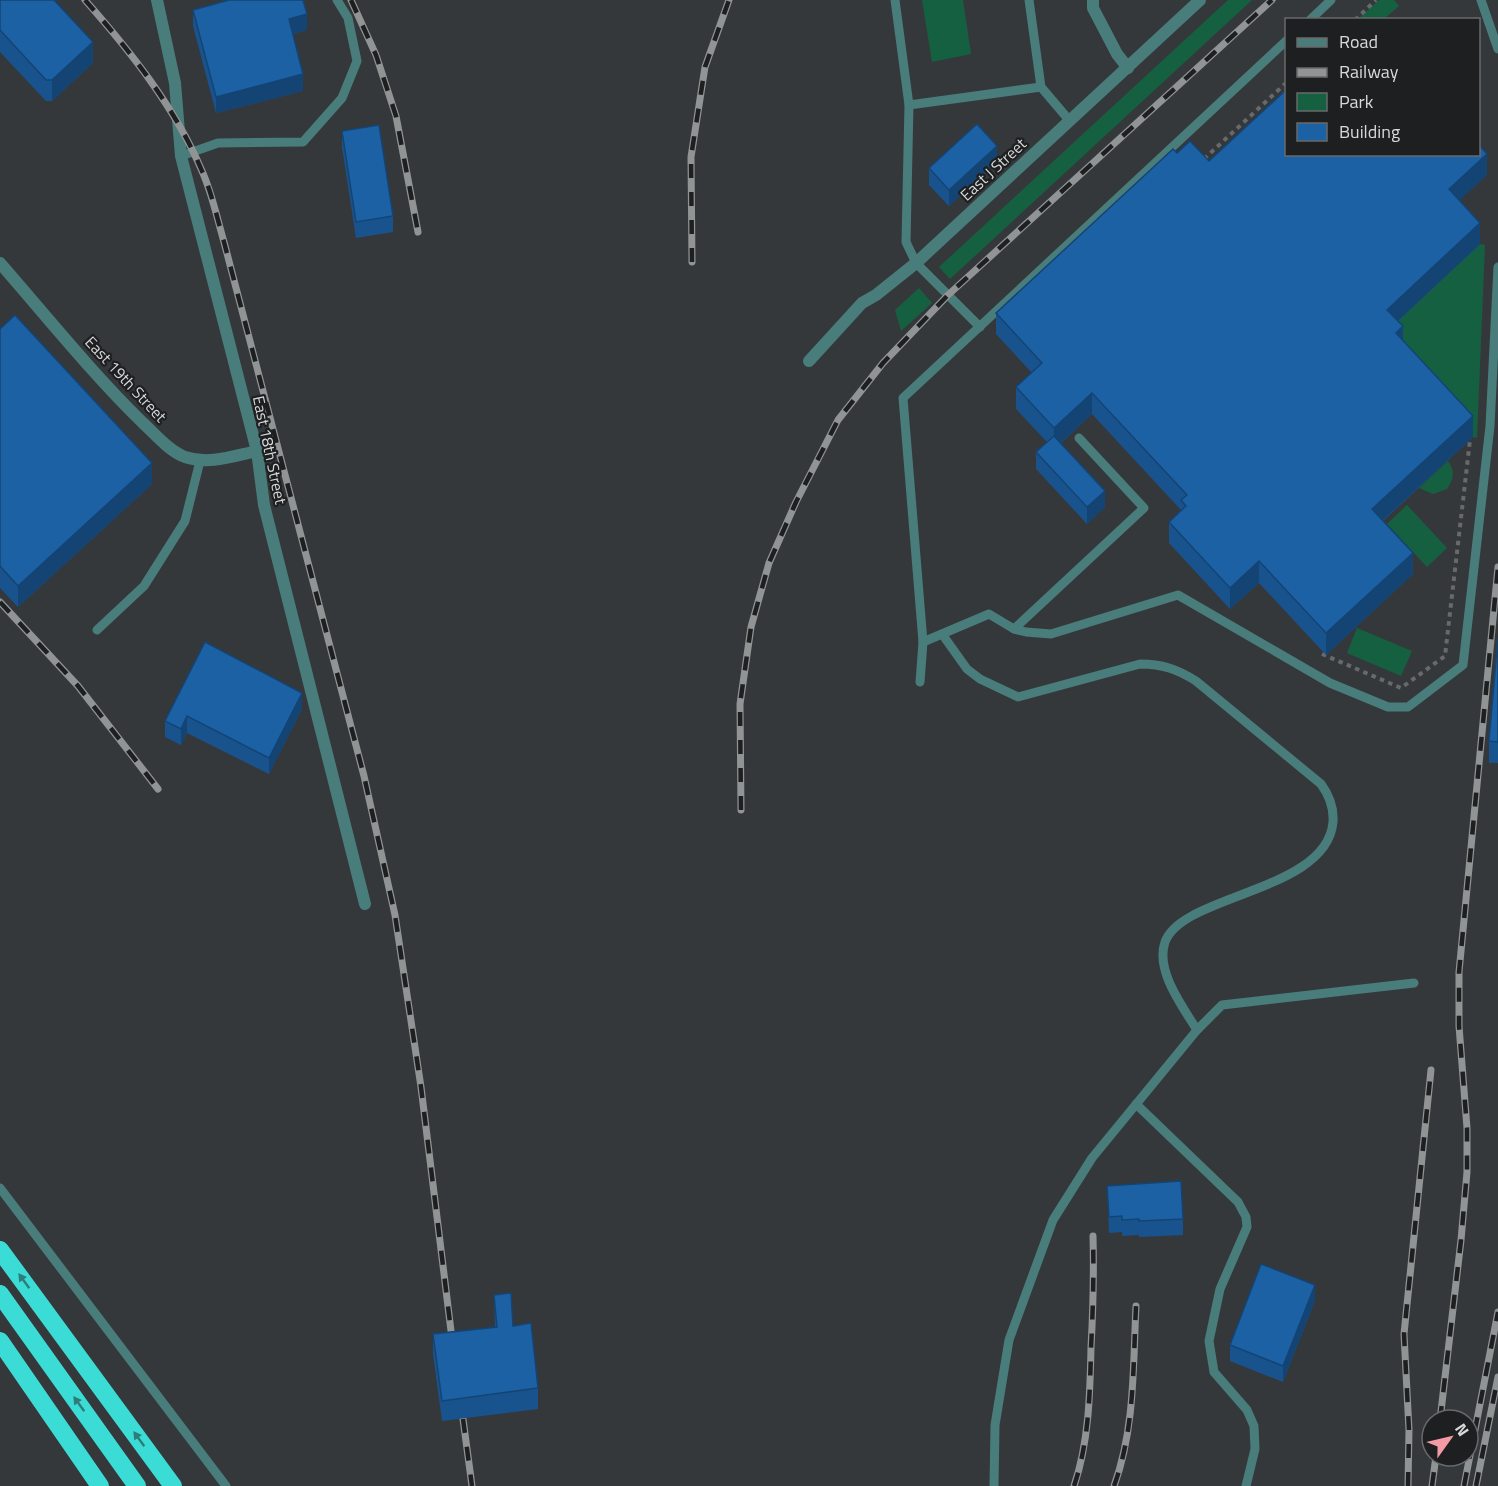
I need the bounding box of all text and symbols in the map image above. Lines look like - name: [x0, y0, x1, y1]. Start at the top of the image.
- legend: [1285, 18, 1480, 156]
- text: Road: [1339, 28, 1378, 55]
- text: Railway: [1339, 58, 1399, 85]
- text: Park: [1339, 88, 1374, 115]
- text: Building: [1339, 118, 1400, 145]
- street label: East J Street: [955, 132, 1032, 206]
- street label: East 19th Street: [80, 330, 173, 428]
- street label: East 18th Street: [247, 394, 293, 507]
- one-way arrow: [18, 1274, 30, 1289]
- one-way arrow: [73, 1397, 85, 1413]
- north arrow: [1420, 1408, 1480, 1468]
- text: N: [1449, 1418, 1475, 1441]
- one-way arrow: [133, 1431, 145, 1447]

